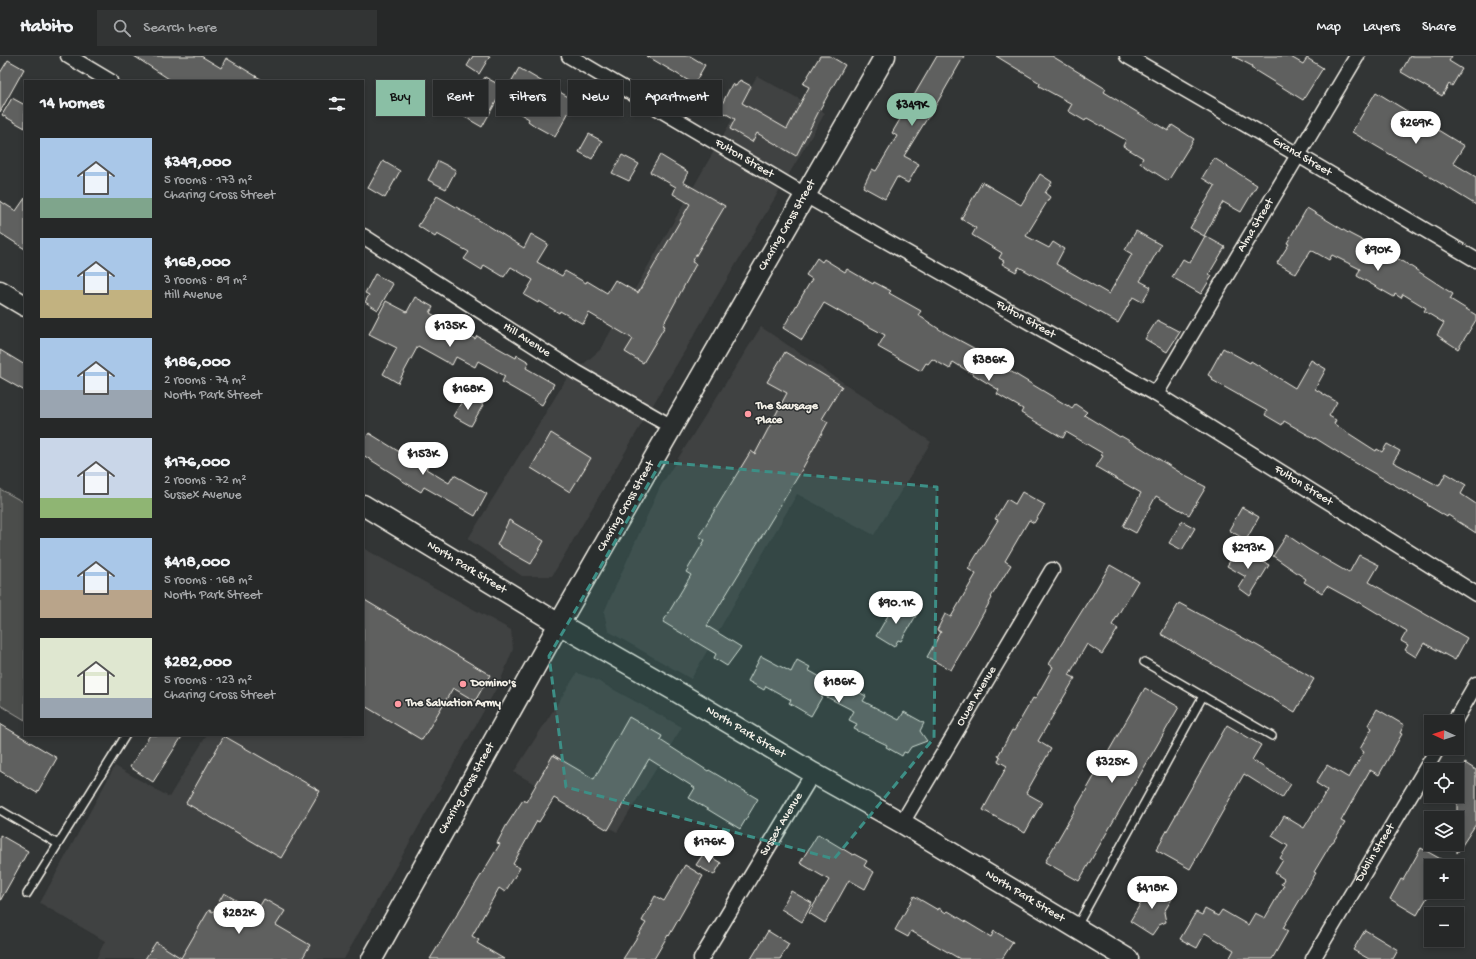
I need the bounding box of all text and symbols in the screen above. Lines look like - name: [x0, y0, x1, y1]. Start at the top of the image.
- search box: [97, 10, 377, 46]
- text: Habito: [20, 16, 73, 39]
- icon: search: [111, 17, 133, 39]
- text: Search here: [143, 19, 217, 37]
- text: Map: [1317, 19, 1341, 36]
- text: Layers: [1363, 19, 1400, 36]
- text: Share: [1422, 19, 1456, 36]
- chip: Buy: [376, 80, 425, 116]
- chip: Rent: [433, 80, 488, 116]
- chip: Filters: [496, 80, 560, 116]
- chip: New: [568, 80, 623, 116]
- chip: Apartment: [631, 80, 722, 116]
- icon: filters: [326, 93, 348, 115]
- pin: $349K: [884, 93, 940, 127]
- text: 14 homes: [40, 94, 104, 114]
- text: $349K: [896, 98, 928, 113]
- pin: $269K: [1388, 111, 1444, 145]
- text: $269K: [1400, 116, 1432, 131]
- street label: Grand Street: [1270, 135, 1335, 181]
- street label: Fulton Street: [711, 136, 777, 182]
- text: $349,000: [164, 153, 231, 173]
- icon: home: [72, 154, 120, 202]
- text: 5 rooms · 173 m²: [164, 173, 252, 188]
- street label: Charing Cross Street: [756, 177, 820, 274]
- text: Charing Cross Street: [164, 188, 275, 203]
- street label: Alma Street: [1235, 195, 1278, 255]
- pin: $90K: [1354, 238, 1402, 272]
- text: $90K: [1365, 243, 1391, 258]
- text: $168,000: [164, 253, 231, 273]
- icon: home: [72, 254, 120, 302]
- text: 3 rooms · 89 m²: [164, 273, 247, 288]
- text: Hill Avenue: [164, 288, 222, 303]
- street label: Fulton Street: [992, 297, 1058, 343]
- pin: $135K: [422, 314, 478, 348]
- text: $135K: [434, 319, 466, 334]
- street label: Hill Avenue: [500, 320, 554, 361]
- pin: $386K: [961, 348, 1017, 382]
- text: $186,000: [164, 353, 231, 373]
- text: $386K: [972, 353, 1006, 368]
- icon: home: [72, 354, 120, 402]
- text: 2 rooms · 74 m²: [164, 373, 246, 388]
- pin: $168K: [440, 377, 496, 411]
- text: $168K: [452, 382, 484, 397]
- text: North Park Street: [164, 388, 262, 403]
- place label: The Sausage Place: [755, 400, 819, 428]
- marker: The Sausage Place: [743, 409, 753, 419]
- pin: $153K: [395, 442, 451, 476]
- text: $153K: [407, 447, 439, 462]
- text: $176,000: [164, 453, 230, 473]
- icon: home: [72, 454, 120, 502]
- street label: Charing Cross Street: [595, 458, 659, 555]
- street label: Fulton Street: [1271, 462, 1336, 510]
- text: 2 rooms · 72 m²: [164, 473, 246, 488]
- text: Sussex Avenue: [164, 488, 241, 503]
- pin: $293K: [1220, 536, 1276, 570]
- street label: North Park Street: [424, 538, 510, 598]
- text: $293K: [1232, 541, 1264, 556]
- text: $418,000: [164, 553, 230, 573]
- icon: home: [72, 554, 120, 602]
- text: 5 rooms · 168 m²: [164, 573, 253, 588]
- text: North Park Street: [164, 588, 262, 603]
- pin: $90.1K: [863, 591, 929, 625]
- text: $90.1K: [878, 596, 914, 611]
- text: $282,000: [164, 653, 232, 673]
- icon: home: [72, 654, 120, 702]
- street label: Owen Avenue: [954, 663, 1001, 729]
- pin: $186K: [811, 670, 867, 704]
- text: 5 rooms · 123 m²: [164, 673, 252, 688]
- text: $186K: [823, 675, 855, 690]
- place label: Domino's: [470, 677, 516, 691]
- marker: Domino's: [458, 679, 468, 689]
- text: Charing Cross Street: [164, 688, 275, 703]
- place label: The Salvation Army: [405, 697, 501, 711]
- marker: The Salvation Army: [393, 699, 403, 709]
- street label: North Park Street: [703, 703, 789, 762]
- north arrow: [1424, 715, 1464, 755]
- map controls: [1424, 715, 1464, 947]
- street label: Charing Cross Street: [436, 740, 499, 837]
- pin: $325K: [1084, 750, 1140, 784]
- text: $325K: [1096, 755, 1128, 770]
- button: locate: [1424, 763, 1464, 803]
- street label: Sussex Avenue: [758, 790, 807, 859]
- button: layers: [1424, 811, 1464, 851]
- street label: Dublin Street: [1352, 820, 1399, 886]
- pin: $176K: [681, 830, 737, 864]
- text: $176K: [693, 835, 725, 850]
- button: +: [1424, 859, 1464, 899]
- street label: North Park Street: [982, 868, 1068, 927]
- pin: $418K: [1124, 876, 1180, 910]
- text: $418K: [1136, 881, 1168, 896]
- pin: $282K: [211, 901, 267, 935]
- text: $282K: [223, 906, 255, 921]
- button: −: [1424, 907, 1464, 947]

